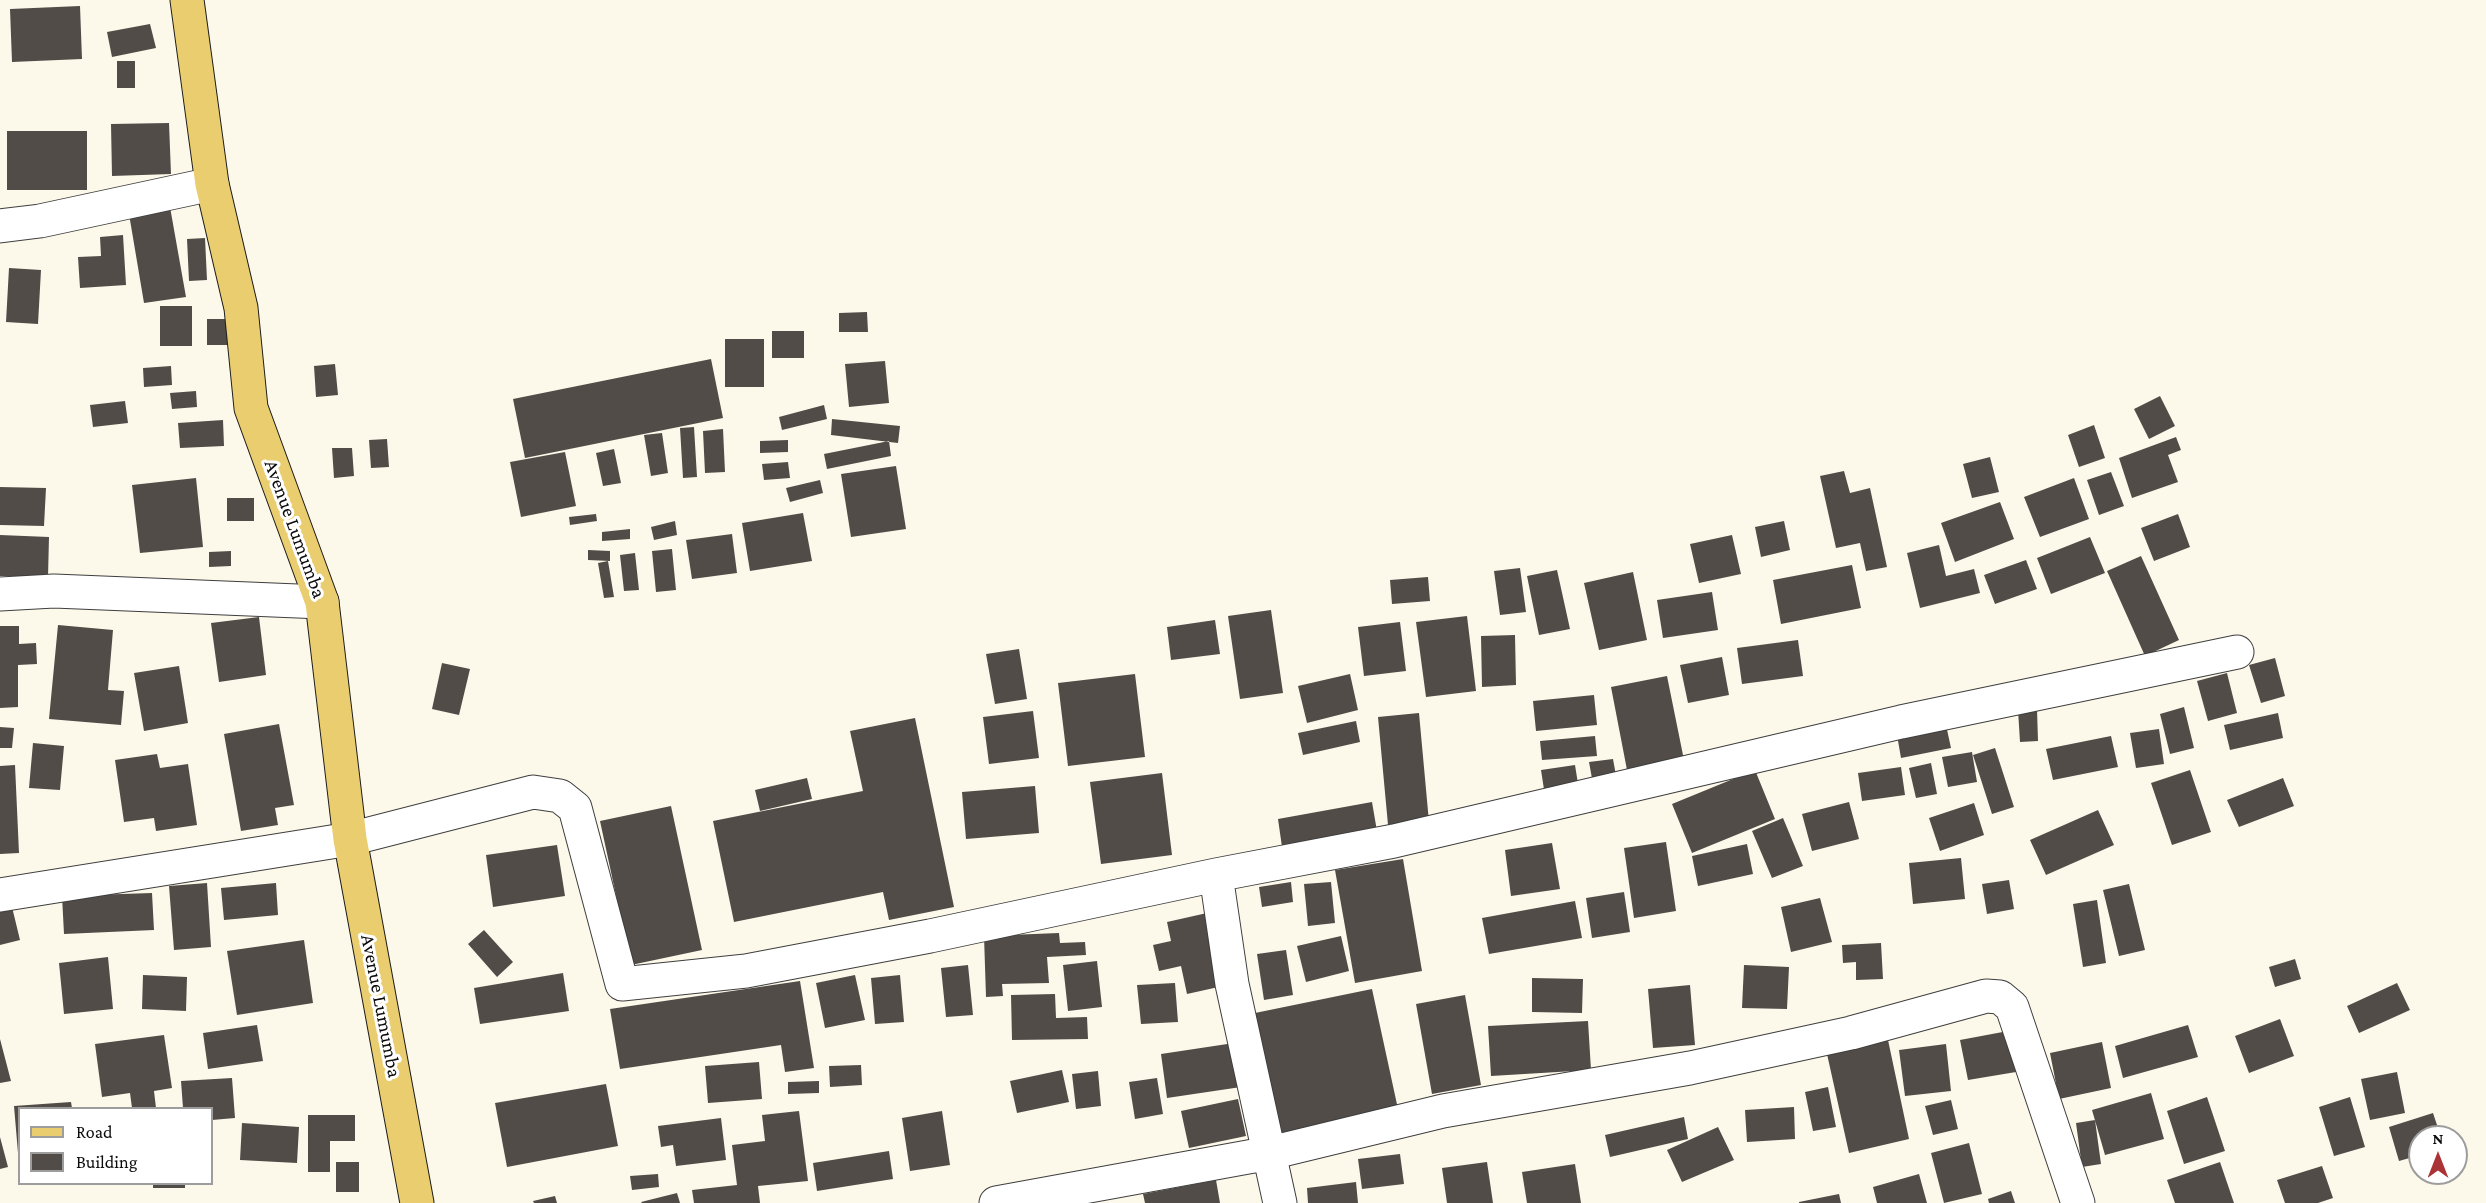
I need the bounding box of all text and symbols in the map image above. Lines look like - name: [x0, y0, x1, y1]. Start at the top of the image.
- street label: Avenue Lumumba: [259, 457, 331, 601]
- street label: Avenue Lumumba: [355, 932, 407, 1080]
- legend: [18, 1107, 213, 1185]
- text: Road: [76, 1122, 113, 1142]
- north arrow: [2408, 1125, 2468, 1185]
- text: N: [2433, 1130, 2443, 1147]
- text: Building: [76, 1152, 137, 1172]

